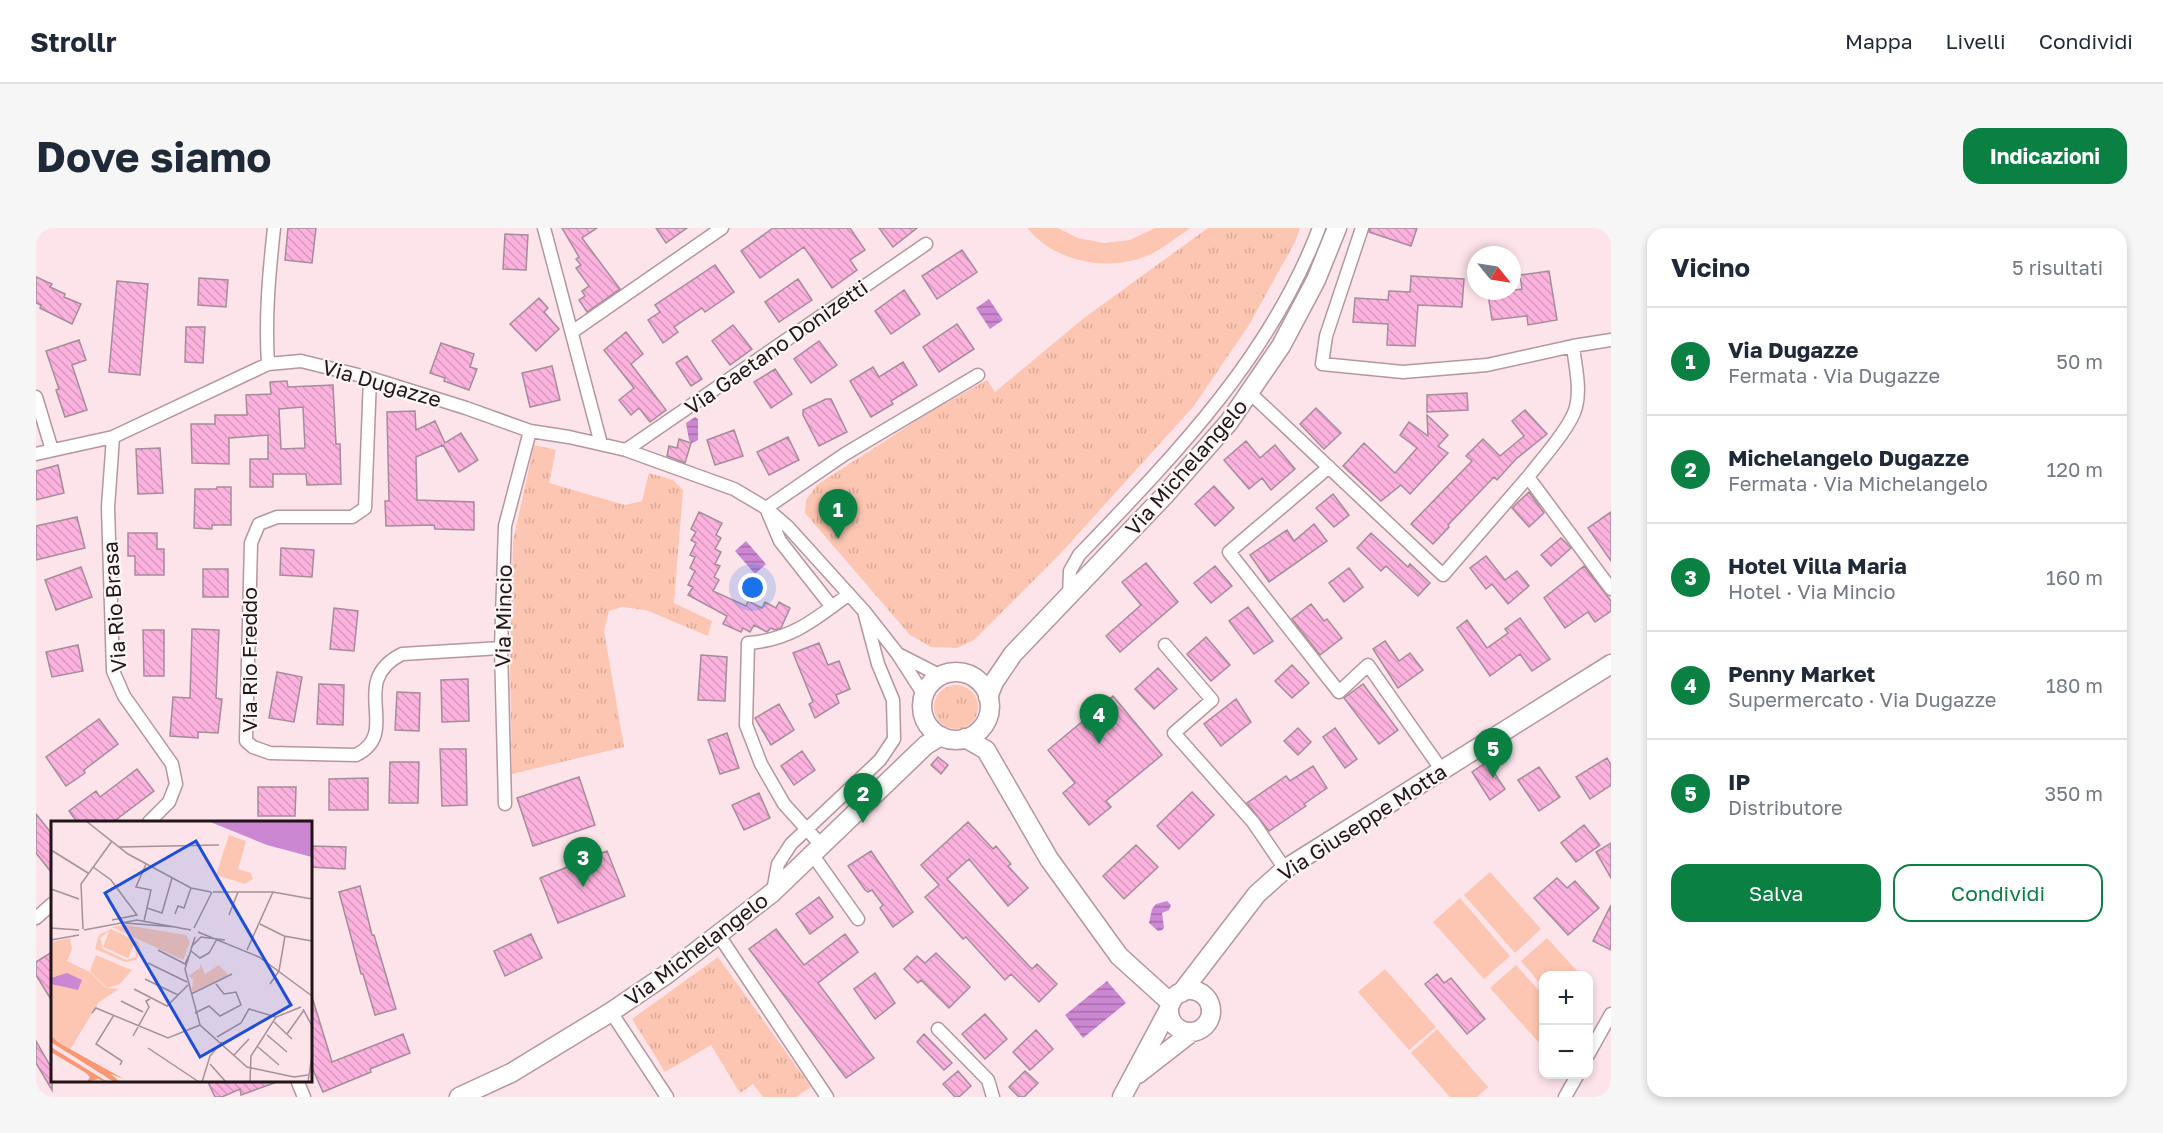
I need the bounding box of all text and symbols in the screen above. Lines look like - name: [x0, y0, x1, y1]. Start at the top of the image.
- text: Strollr: [30, 25, 117, 58]
- text: Mappa: [1845, 28, 1913, 54]
- text: Livelli: [1946, 28, 2006, 54]
- text: Condividi: [2039, 28, 2133, 54]
- button: Indicazioni: [1963, 128, 2127, 184]
- text: Dove siamo: [36, 131, 271, 181]
- north arrow: [1467, 246, 1521, 300]
- text: Vicino: [1671, 252, 1750, 283]
- text: 5 risultati: [2012, 255, 2103, 279]
- street label: Via Gaetano Donizetti: [679, 274, 873, 420]
- text: Via Dugazze: [1728, 336, 1859, 363]
- text: 1: [1685, 349, 1696, 373]
- text: 50 m: [2056, 349, 2103, 373]
- street label: Via Dugazze: [319, 354, 445, 412]
- text: Fermata · Via Dugazze: [1728, 363, 1940, 387]
- street label: Via Michelangelo: [1120, 393, 1252, 541]
- text: Michelangelo Dugazze: [1728, 444, 1969, 471]
- text: 2: [1684, 457, 1697, 481]
- text: 120 m: [2047, 457, 2103, 481]
- text: Fermata · Via Michelangelo: [1728, 471, 1988, 495]
- pin: 1: [818, 490, 858, 539]
- street label: Via Rio Brasa: [96, 541, 132, 673]
- text: Hotel Villa Maria: [1728, 552, 1907, 579]
- street label: Via Mincio: [489, 564, 517, 668]
- text: 3: [1684, 565, 1697, 589]
- text: 160 m: [2046, 565, 2103, 589]
- your location: [738, 573, 767, 602]
- text: Hotel · Via Mincio: [1728, 579, 1895, 603]
- street label: Via Rio Freddo: [236, 587, 262, 733]
- text: Penny Market: [1728, 660, 1875, 687]
- text: 4: [1684, 673, 1697, 697]
- text: 180 m: [2046, 673, 2103, 697]
- text: Supermercato · Via Dugazze: [1728, 687, 1996, 711]
- pin: 4: [1080, 694, 1118, 744]
- pin: 5: [1474, 728, 1512, 778]
- street label: Via Giuseppe Motta: [1273, 758, 1451, 886]
- text: IP: [1728, 768, 1750, 795]
- pin: 2: [844, 774, 882, 823]
- text: 5: [1684, 781, 1697, 805]
- text: 350 m: [2045, 781, 2103, 805]
- text: Distributore: [1728, 795, 1843, 819]
- inset map: [51, 821, 312, 1082]
- pin: 3: [564, 838, 602, 887]
- button: Salva: [1671, 864, 1881, 922]
- button: Condividi: [1893, 864, 2103, 922]
- street label: Via Michelangelo: [619, 887, 773, 1011]
- map controls: [1539, 971, 1593, 1079]
- button: +: [1539, 971, 1593, 1025]
- button: −: [1539, 1025, 1593, 1079]

